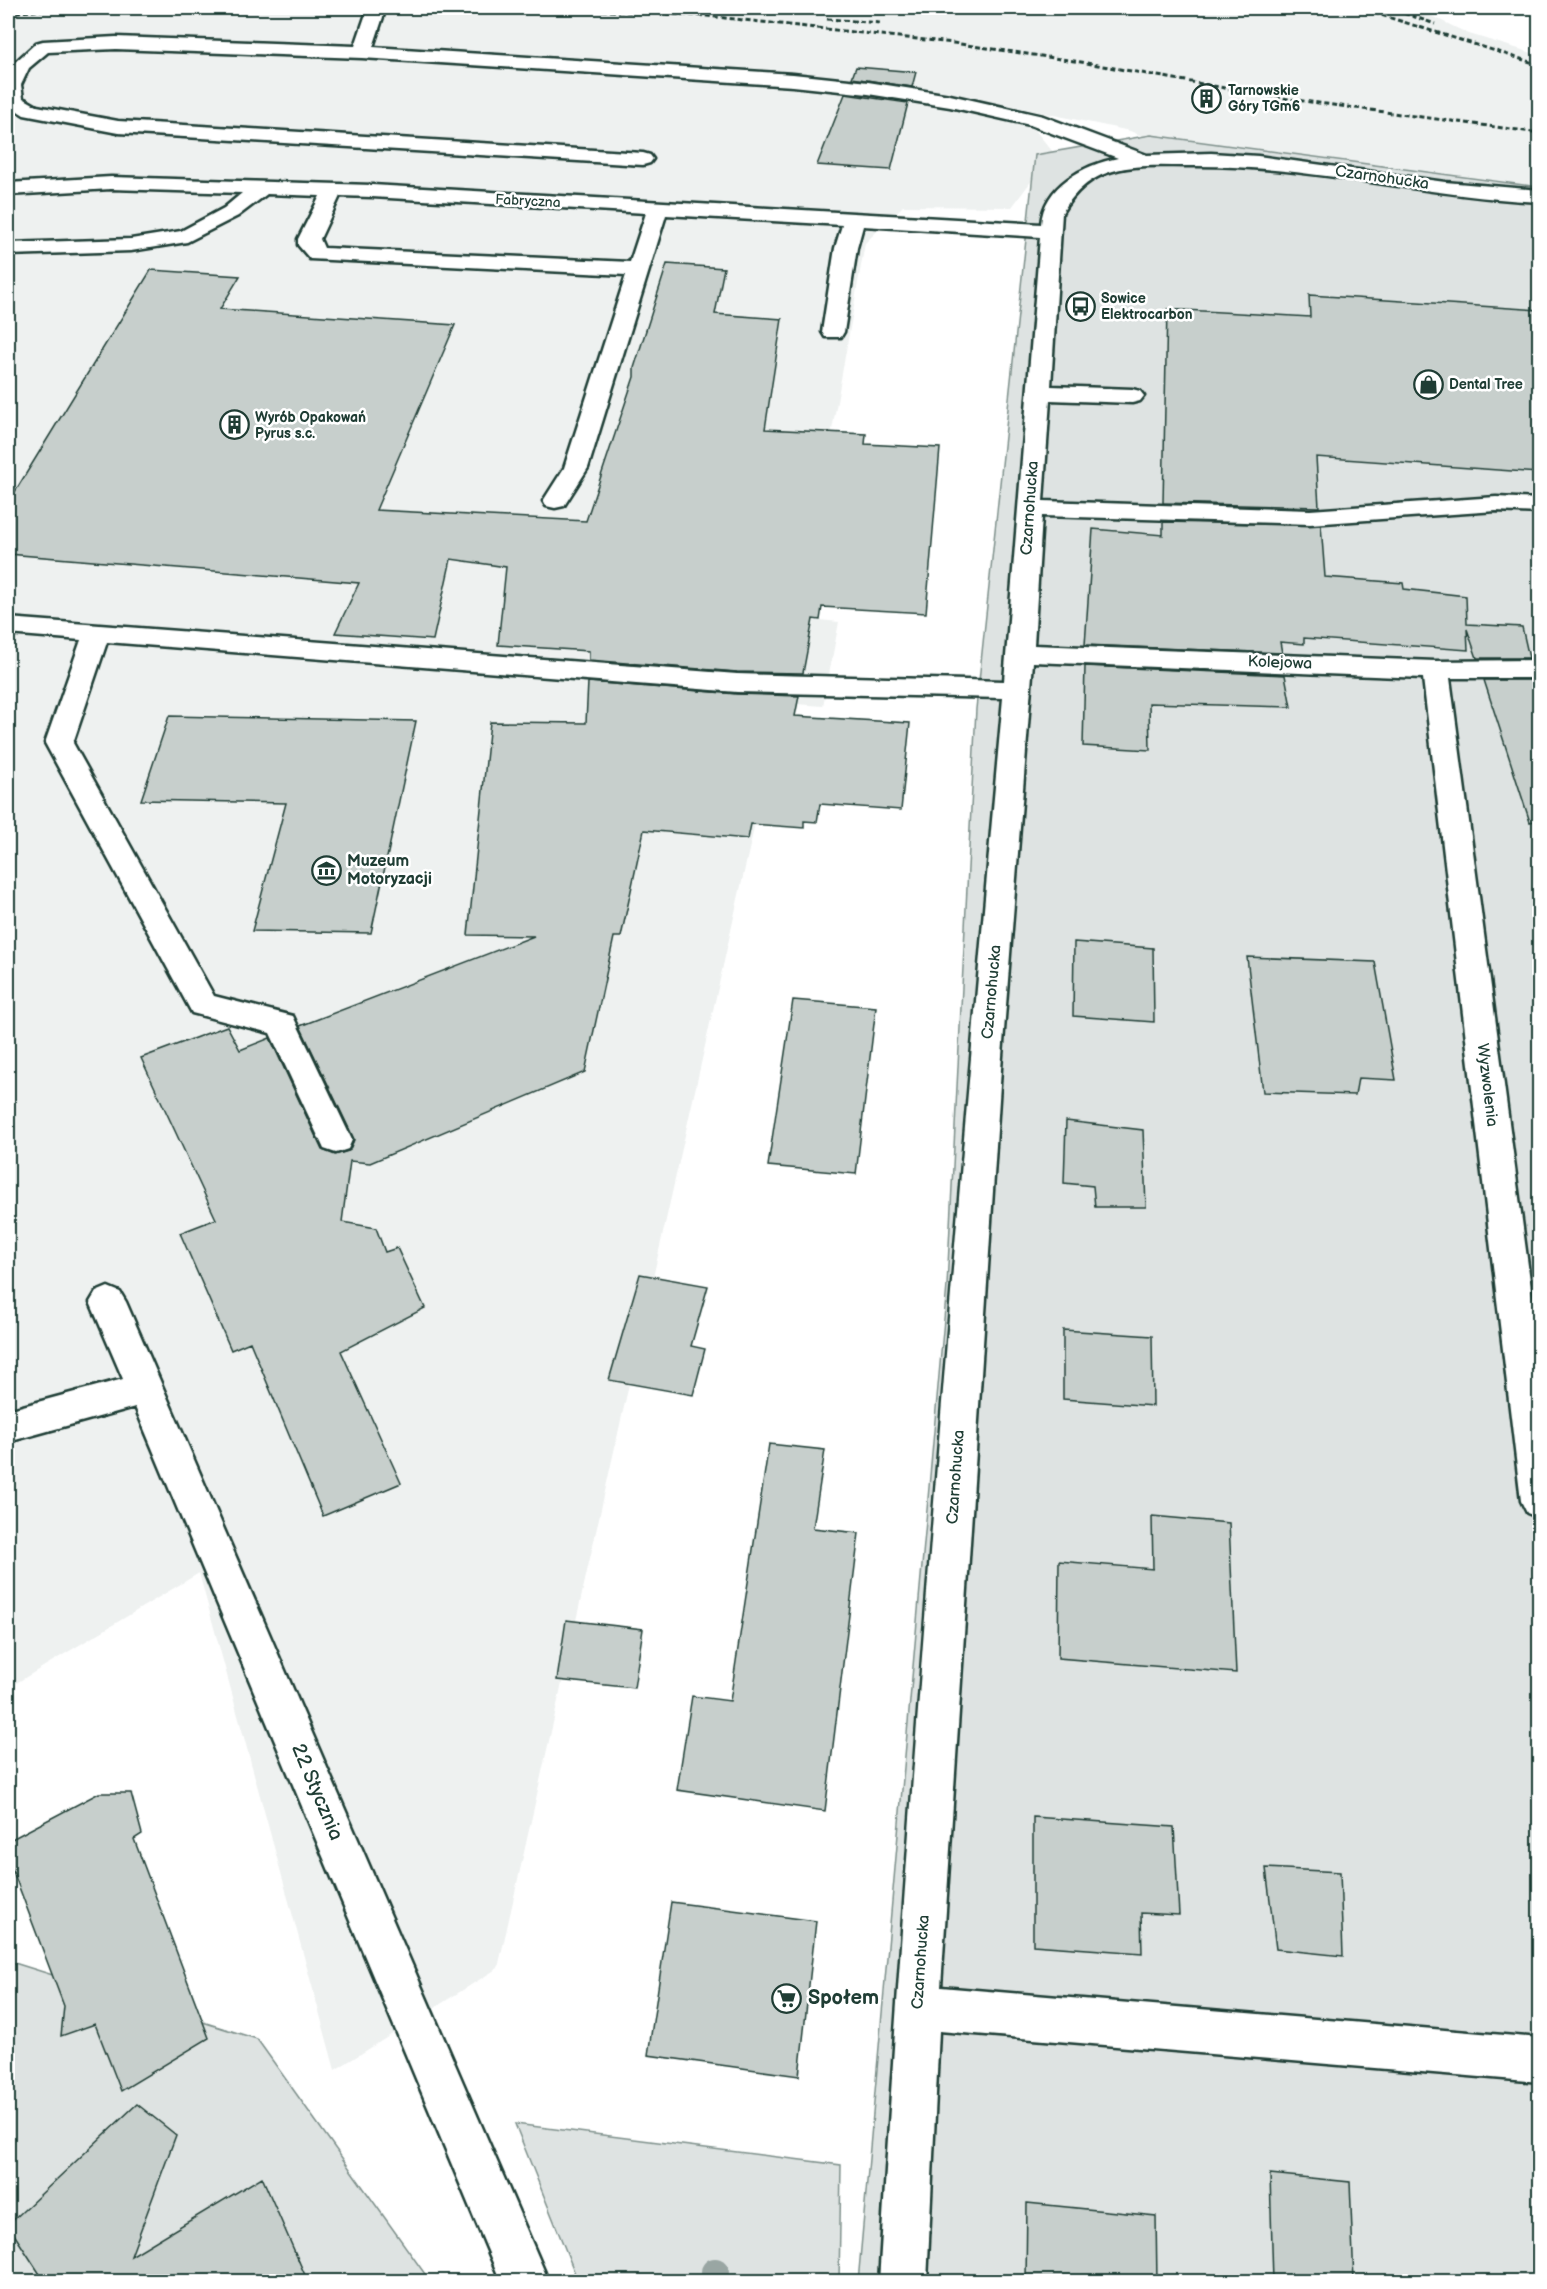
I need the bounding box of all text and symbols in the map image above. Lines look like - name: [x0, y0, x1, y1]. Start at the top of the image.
- building icon: Tarnowskie Góry TGm6: [1191, 82, 1223, 114]
- place label: Tarnowskie Góry TGm6: [1228, 82, 1300, 115]
- street label: Czarnohucka: [1334, 162, 1430, 194]
- street label: Fabryczna: [495, 191, 561, 211]
- bus stop icon: Sowice Elektrocarbon: [1064, 290, 1096, 322]
- place label: Sowice Elektrocarbon: [1101, 290, 1193, 323]
- shop icon: Dental Tree: [1412, 368, 1444, 400]
- place label: Dental Tree: [1449, 376, 1523, 393]
- building icon: Wyrób Opakowań Pyrus s.c.: [218, 409, 250, 441]
- place label: Wyrób Opakowań Pyrus s.c.: [255, 409, 366, 442]
- street label: Czarnohucka: [1017, 460, 1043, 556]
- street label: Kolejowa: [1247, 652, 1313, 674]
- place label: Muzeum Motoryzacji: [347, 852, 432, 889]
- museum icon: Muzeum Motoryzacji: [310, 854, 342, 886]
- street label: Czarnohucka: [978, 944, 1006, 1040]
- street label: Wyzwolenia: [1472, 1042, 1502, 1128]
- street label: Czarnohucka: [943, 1429, 969, 1525]
- street label: 22 Stycznia: [286, 1740, 348, 1844]
- street label: Czarnohucka: [908, 1914, 934, 2010]
- supermarket icon: Społem: [771, 1982, 803, 2014]
- place label: Społem: [808, 1986, 879, 2010]

